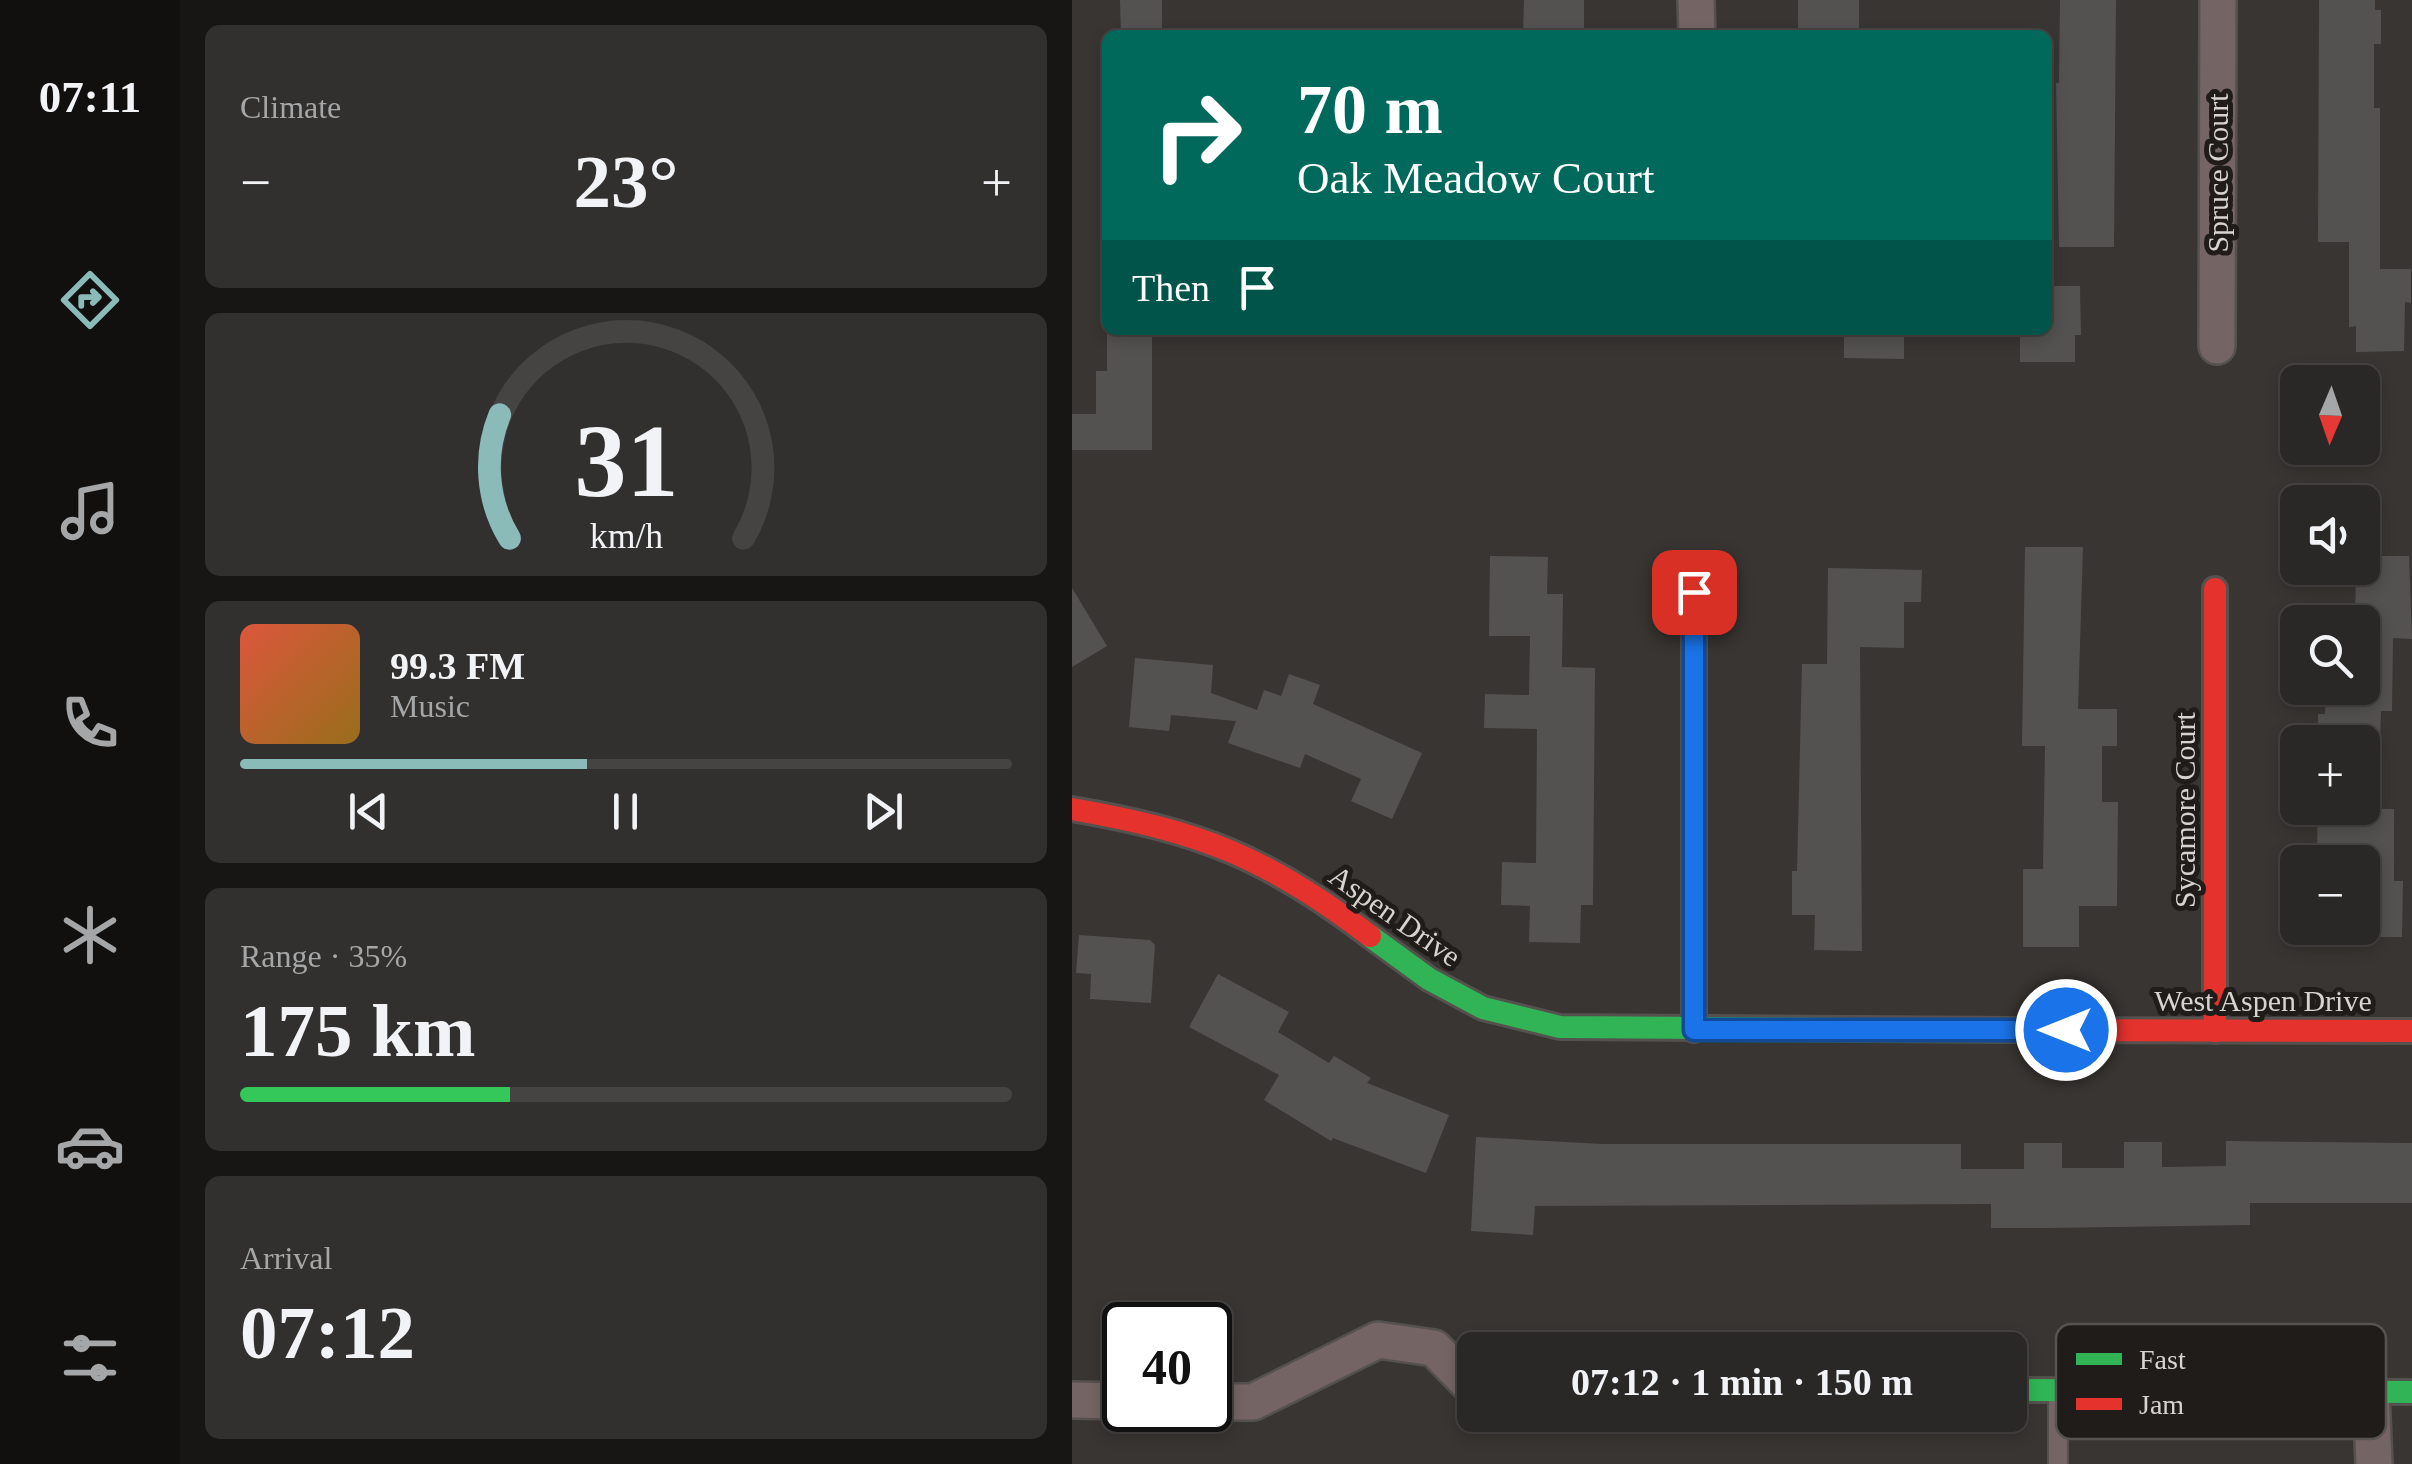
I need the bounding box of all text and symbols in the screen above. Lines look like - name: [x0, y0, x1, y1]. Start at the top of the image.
- icon: right: [1132, 70, 1262, 200]
- text: 70 m: [1297, 71, 1443, 148]
- text: 07:11: [39, 72, 141, 122]
- text: Climate: [240, 89, 341, 125]
- street label: Spruce Court: [2201, 93, 2234, 253]
- text: 23°: [574, 140, 679, 223]
- text: −: [240, 152, 271, 213]
- text: +: [981, 152, 1012, 213]
- text: Oak Meadow Court: [1297, 153, 1654, 203]
- icon: arrive: [1230, 260, 1285, 315]
- icon: directions: [55, 265, 125, 335]
- text: Then: [1132, 267, 1210, 309]
- north arrow: [2280, 365, 2380, 465]
- map controls: [2280, 365, 2380, 945]
- text: 31: [574, 403, 678, 518]
- icon: music: [55, 476, 125, 546]
- button: sound: [2280, 485, 2380, 585]
- text: km/h: [589, 516, 663, 556]
- pin: [1652, 550, 1737, 635]
- icon: arrive: [1667, 565, 1722, 620]
- button: search: [2280, 605, 2380, 705]
- text: 99.3 FM: [390, 645, 525, 687]
- icon: phone: [55, 688, 125, 758]
- text: Music: [390, 688, 470, 724]
- street label: Sycamore Court: [2168, 711, 2201, 908]
- button: +: [2280, 725, 2380, 825]
- icon: previous: [341, 784, 396, 839]
- icon: pause: [598, 784, 653, 839]
- icon: next: [856, 784, 911, 839]
- button: −: [2280, 845, 2380, 945]
- street label: Aspen Drive: [1323, 858, 1467, 973]
- icon: climate: [55, 900, 125, 970]
- text: Range · 35%: [240, 938, 407, 974]
- position arrow: [2014, 978, 2118, 1082]
- street label: West Aspen Drive: [2154, 984, 2372, 1017]
- text: 175 km: [240, 989, 475, 1072]
- icon: car: [55, 1111, 125, 1181]
- text: Arrival: [240, 1240, 332, 1276]
- text: 07:12: [240, 1291, 415, 1374]
- speed limit sign: 40: [1102, 1302, 1232, 1432]
- icon: filters: [55, 1323, 125, 1393]
- legend: [2056, 1324, 2386, 1439]
- text: Fast: [2139, 1344, 2186, 1375]
- text: 07:12 · 1 min · 150 m: [1571, 1361, 1913, 1403]
- text: Jam: [2139, 1389, 2184, 1420]

